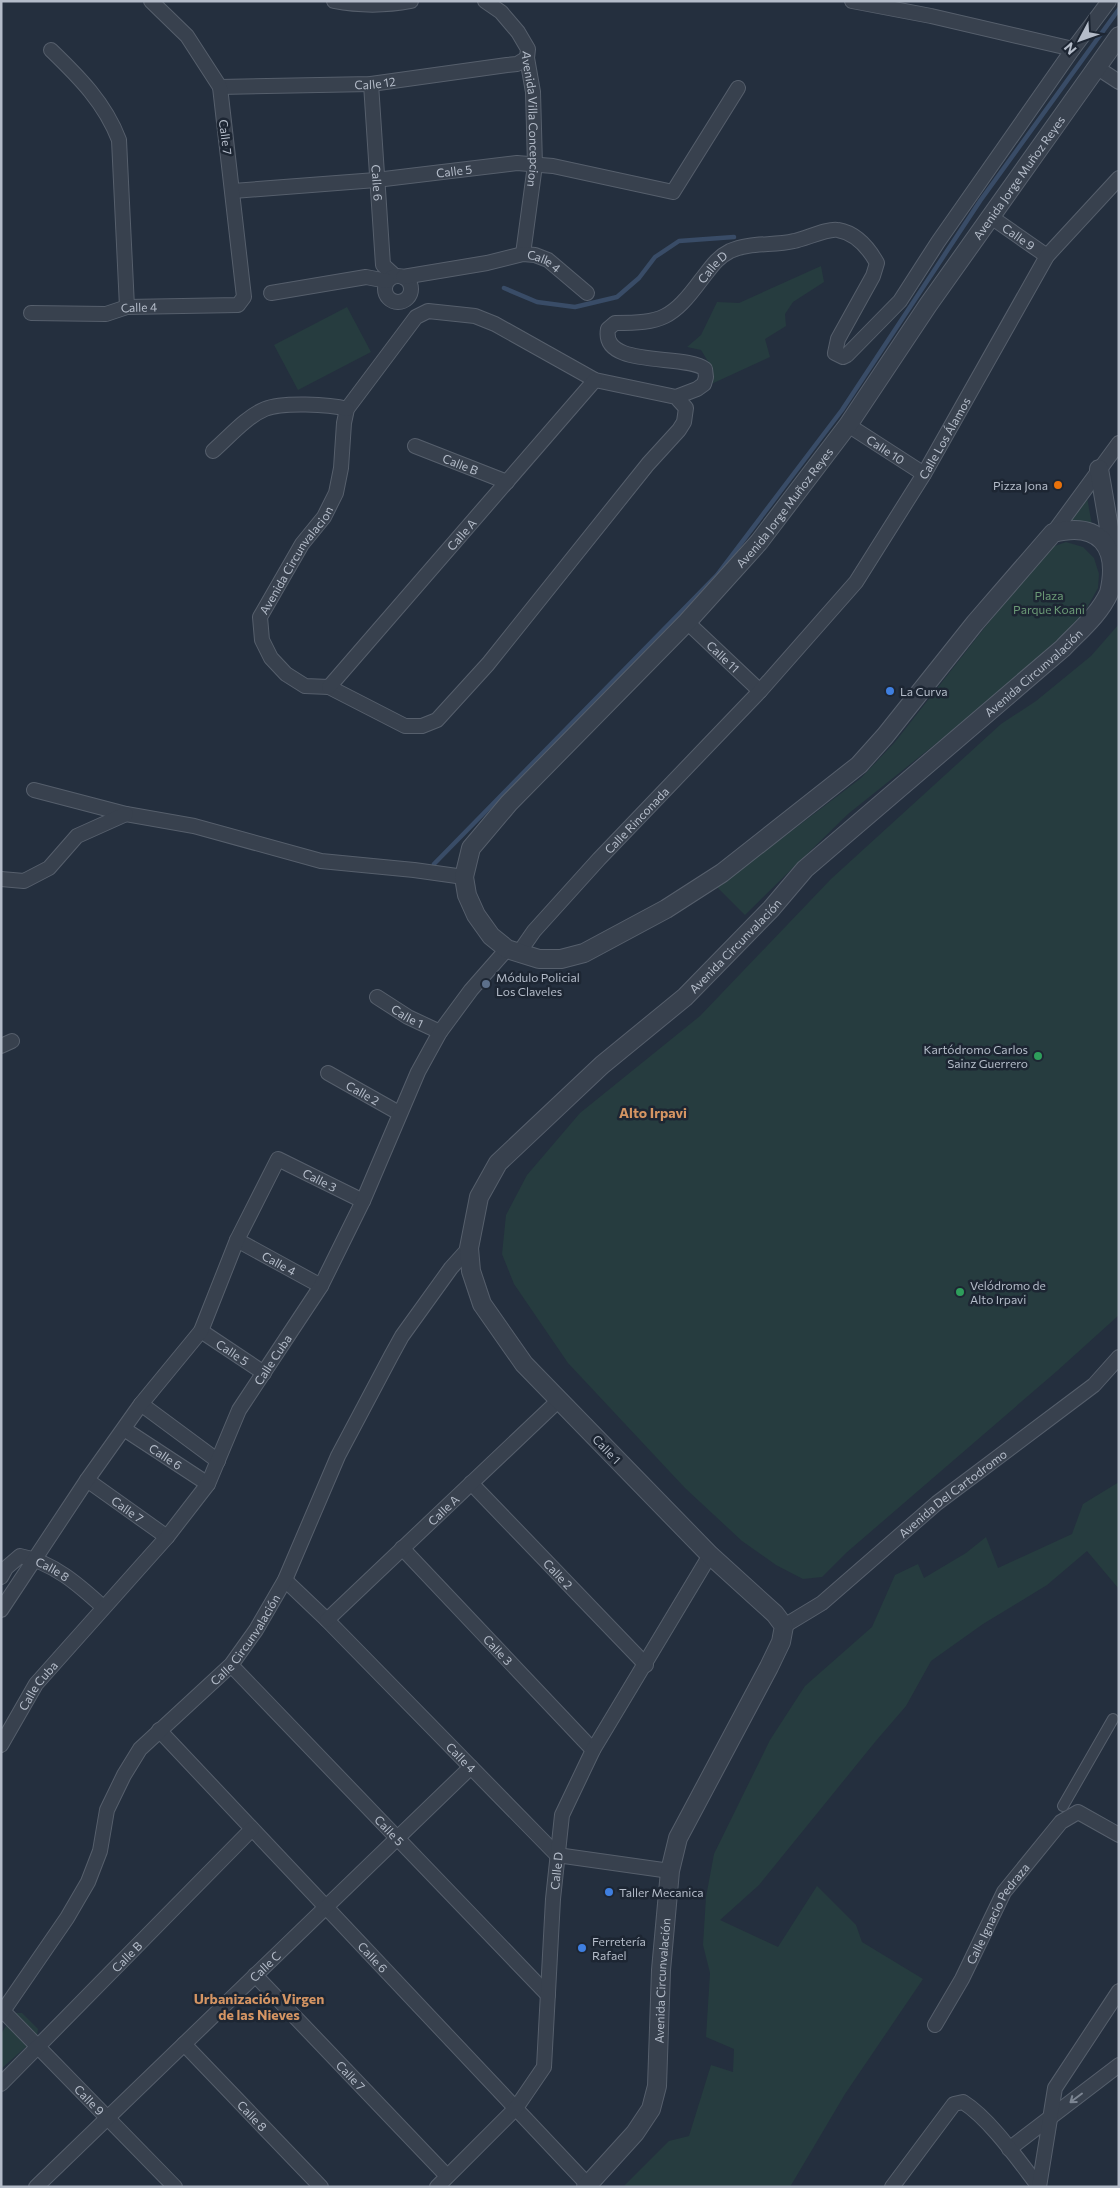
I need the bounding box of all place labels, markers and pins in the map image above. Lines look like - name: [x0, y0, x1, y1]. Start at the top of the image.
- place label: Pizza Jona: [993, 478, 1048, 493]
- marker: Pizza Jona: [1052, 479, 1064, 491]
- place label: La Curva: [900, 684, 947, 698]
- marker: La Curva: [884, 685, 896, 697]
- place label: Módulo Policial Los Claveles: [496, 970, 580, 998]
- marker: Módulo Policial Los Claveles: [480, 978, 492, 990]
- place label: Kartódromo Carlos Sainz Guerrero: [923, 1042, 1028, 1070]
- marker: Kartódromo Carlos Sainz Guerrero: [1032, 1050, 1044, 1062]
- place label: Velódromo de Alto Irpavi: [970, 1278, 1046, 1306]
- marker: Velódromo de Alto Irpavi: [954, 1286, 966, 1298]
- place label: Taller Mecanica: [619, 1885, 704, 1899]
- marker: Taller Mecanica: [603, 1886, 615, 1898]
- place label: Ferretería Rafael: [592, 1934, 646, 1962]
- marker: Ferretería Rafael: [576, 1942, 588, 1954]

